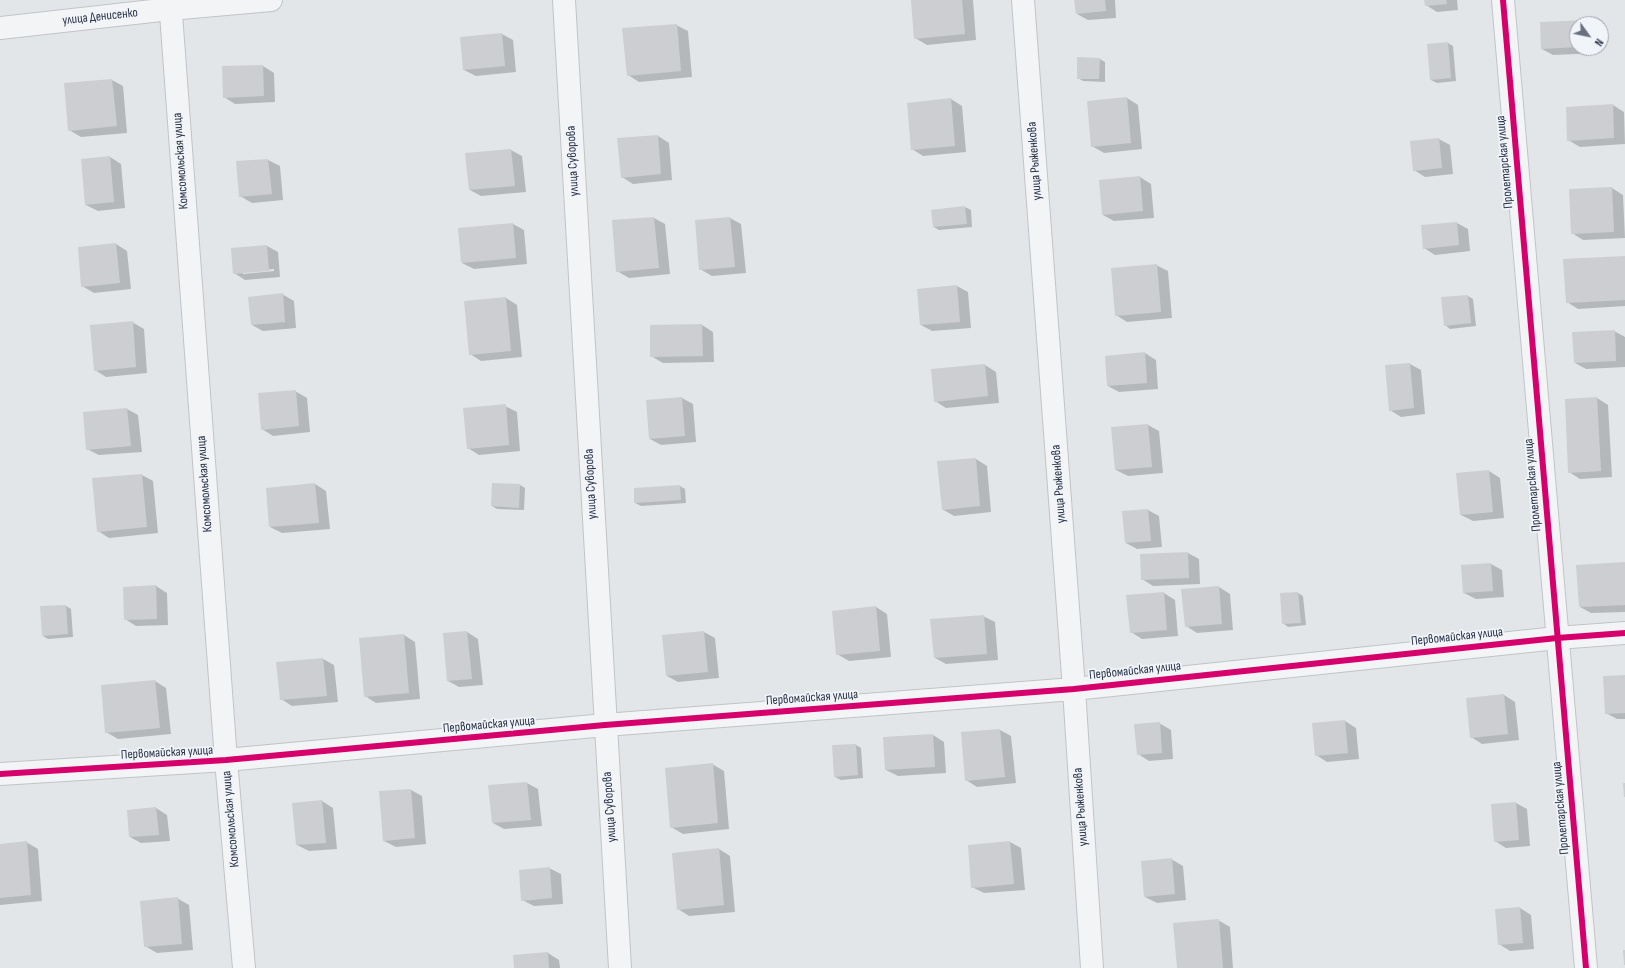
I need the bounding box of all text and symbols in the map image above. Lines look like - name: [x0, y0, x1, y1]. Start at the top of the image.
- street label: улица Денисенко: [62, 5, 138, 29]
- north arrow: [1569, 16, 1609, 56]
- text: N: [1592, 36, 1606, 48]
- street label: Комсомольская улица: [170, 112, 192, 210]
- street label: Пролетарская улица: [1493, 115, 1517, 209]
- street label: улица Рыженкова: [1024, 121, 1046, 201]
- street label: улица Суворова: [563, 125, 583, 197]
- street label: Комсомольская улица: [194, 435, 216, 533]
- street label: Пролетарская улица: [1521, 438, 1545, 532]
- street label: улица Рыженкова: [1048, 444, 1070, 524]
- street label: улица Суворова: [581, 448, 601, 520]
- street label: Первомайская улица: [1410, 624, 1504, 650]
- street label: Первомайская улица: [1088, 658, 1182, 684]
- street label: Первомайская улица: [765, 687, 859, 709]
- street label: Первомайская улица: [442, 713, 536, 737]
- street label: Первомайская улица: [120, 743, 214, 763]
- street label: Пролетарская улица: [1549, 761, 1573, 855]
- street label: улица Рыженкова: [1070, 767, 1092, 847]
- street label: Комсомольская улица: [219, 770, 243, 868]
- street label: улица Суворова: [600, 771, 620, 843]

